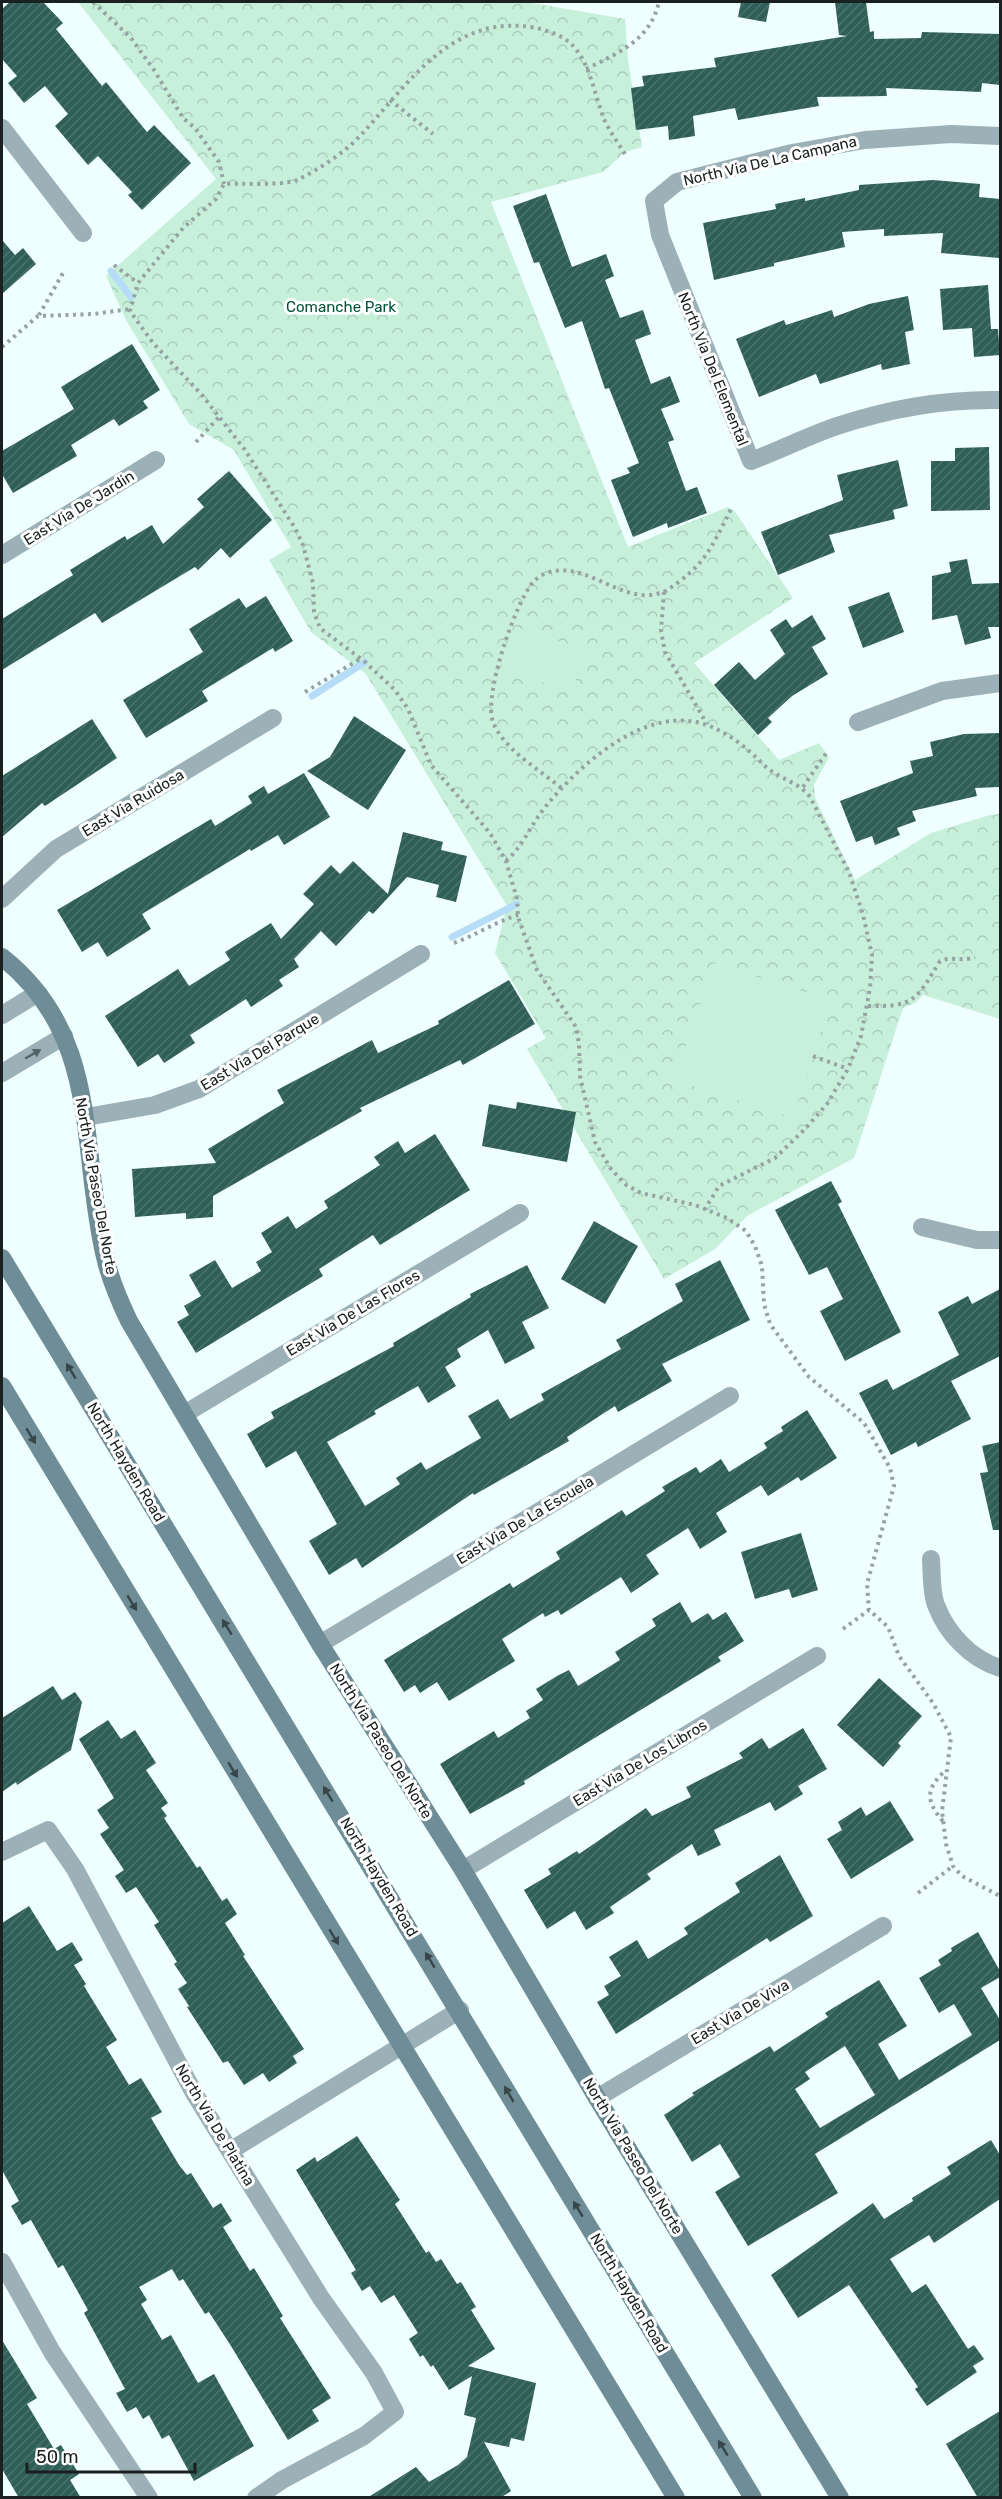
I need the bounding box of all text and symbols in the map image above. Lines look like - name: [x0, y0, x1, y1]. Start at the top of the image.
- street label: North Via De La Campana: [682, 132, 858, 190]
- street label: North Via Del Elemental: [674, 290, 752, 448]
- park label: Comanche Park: [286, 298, 396, 316]
- street label: East Via De Jardin: [20, 467, 138, 549]
- street label: East Via Ruidosa: [79, 766, 187, 840]
- street label: East Via Del Parque: [197, 1009, 323, 1095]
- one-way arrow: [25, 1049, 41, 1060]
- street label: North Via Paseo Del Norte: [72, 1096, 120, 1276]
- street label: East Via De Las Flores: [283, 1266, 423, 1360]
- one-way arrow: [65, 1363, 76, 1379]
- street label: North Hayden Road: [83, 1399, 169, 1525]
- one-way arrow: [26, 1428, 37, 1444]
- street label: East Via De La Escuela: [453, 1472, 597, 1568]
- one-way arrow: [127, 1595, 138, 1611]
- one-way arrow: [221, 1619, 232, 1635]
- street label: North Via Paseo Del Norte: [326, 1660, 436, 1822]
- street label: East Via De Los Libros: [570, 1716, 710, 1810]
- one-way arrow: [228, 1762, 239, 1778]
- one-way arrow: [323, 1786, 334, 1802]
- street label: North Hayden Road: [336, 1814, 422, 1940]
- one-way arrow: [329, 1928, 340, 1945]
- one-way arrow: [424, 1952, 435, 1968]
- street label: East Via De Viva: [688, 1976, 792, 2048]
- street label: North Via De Platina: [171, 2061, 259, 2189]
- street label: North Via Paseo Del Norte: [579, 2074, 687, 2238]
- one-way arrow: [504, 2085, 514, 2102]
- one-way arrow: [572, 2201, 583, 2217]
- street label: North Hayden Road: [586, 2230, 672, 2356]
- scale bar: [27, 2436, 195, 2474]
- one-way arrow: [718, 2439, 728, 2456]
- text: 50 m: [36, 2446, 79, 2468]

